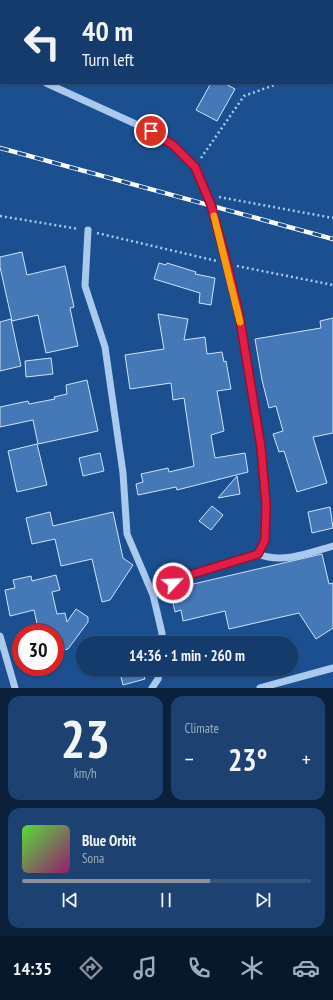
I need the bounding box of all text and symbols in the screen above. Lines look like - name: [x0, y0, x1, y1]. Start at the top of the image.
- text: 40 m: [82, 12, 133, 49]
- icon: left: [16, 16, 68, 68]
- text: Turn left: [82, 48, 134, 71]
- pin: [134, 114, 168, 148]
- icon: arrive: [140, 120, 162, 142]
- position arrow: [152, 562, 194, 604]
- speed limit sign: 30: [12, 624, 64, 676]
- text: 14:36 · 1 min · 260 m: [129, 646, 245, 665]
- text: 23: [60, 705, 110, 772]
- text: Climate: [185, 720, 219, 737]
- text: 23°: [228, 740, 268, 779]
- text: −: [185, 745, 194, 773]
- text: +: [302, 745, 311, 773]
- text: km/h: [74, 765, 97, 782]
- text: Blue Orbit: [82, 831, 136, 850]
- text: Sona: [82, 850, 104, 867]
- icon: previous: [59, 889, 81, 911]
- icon: pause: [155, 889, 177, 911]
- icon: next: [252, 889, 274, 911]
- icon: directions: [77, 954, 105, 982]
- icon: music: [131, 954, 159, 982]
- icon: phone: [185, 954, 213, 982]
- icon: climate: [238, 954, 266, 982]
- icon: car: [292, 954, 320, 982]
- text: 14:35: [13, 957, 52, 980]

